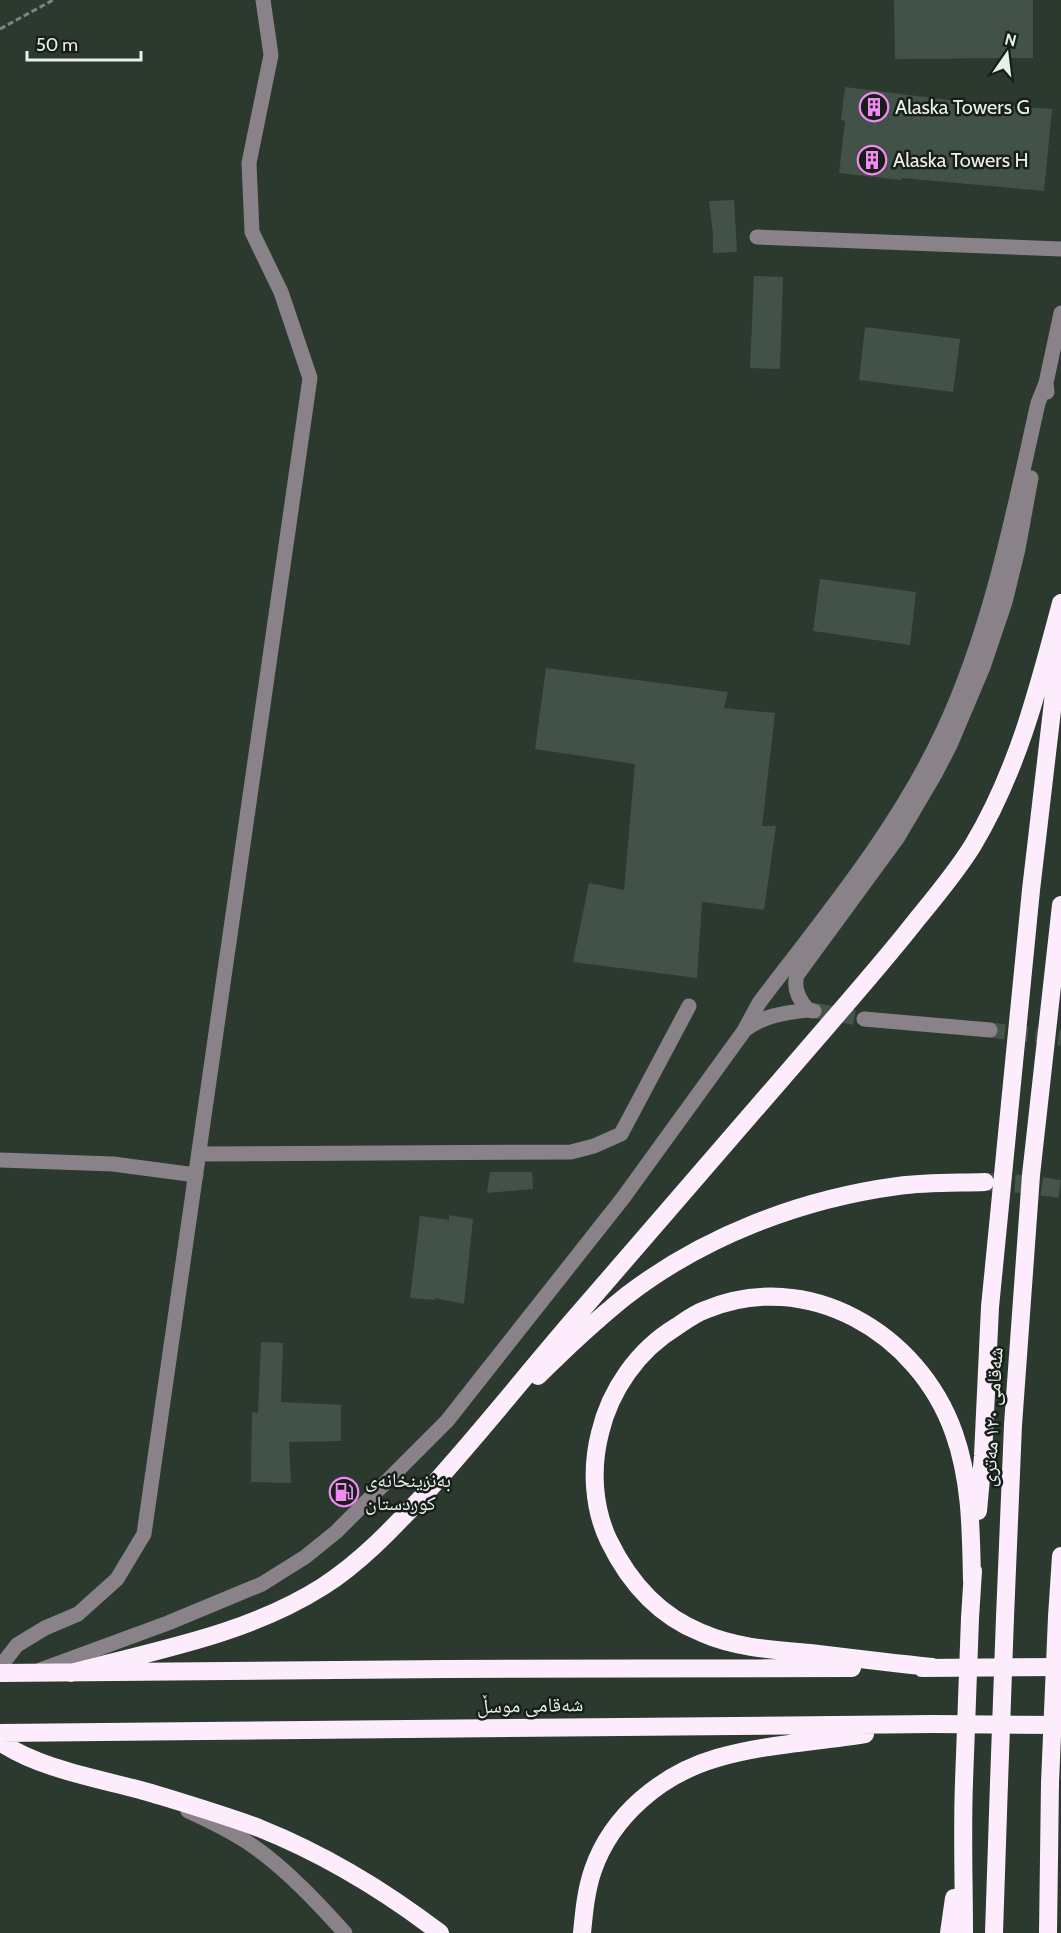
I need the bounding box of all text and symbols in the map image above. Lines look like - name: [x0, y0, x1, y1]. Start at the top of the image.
- scale bar: [27, 24, 141, 62]
- north arrow: [977, 24, 1037, 84]
- text: N: [1003, 29, 1018, 51]
- text: 50 m: [36, 34, 78, 56]
- building icon: Alaska Towers G: [858, 91, 890, 123]
- place label: Alaska Towers G: [895, 95, 1030, 119]
- building icon: Alaska Towers H: [856, 144, 888, 176]
- place label: Alaska Towers H: [893, 148, 1029, 172]
- street label: شەقامی ١٢٠ مەتری: [976, 1346, 1008, 1488]
- place label: بەنزینخانەی کوردستان: [365, 1468, 451, 1515]
- fuel station icon: بەنزینخانەی کوردستان: [328, 1476, 360, 1508]
- street label: شەقامی موسڵ: [477, 1692, 583, 1718]

